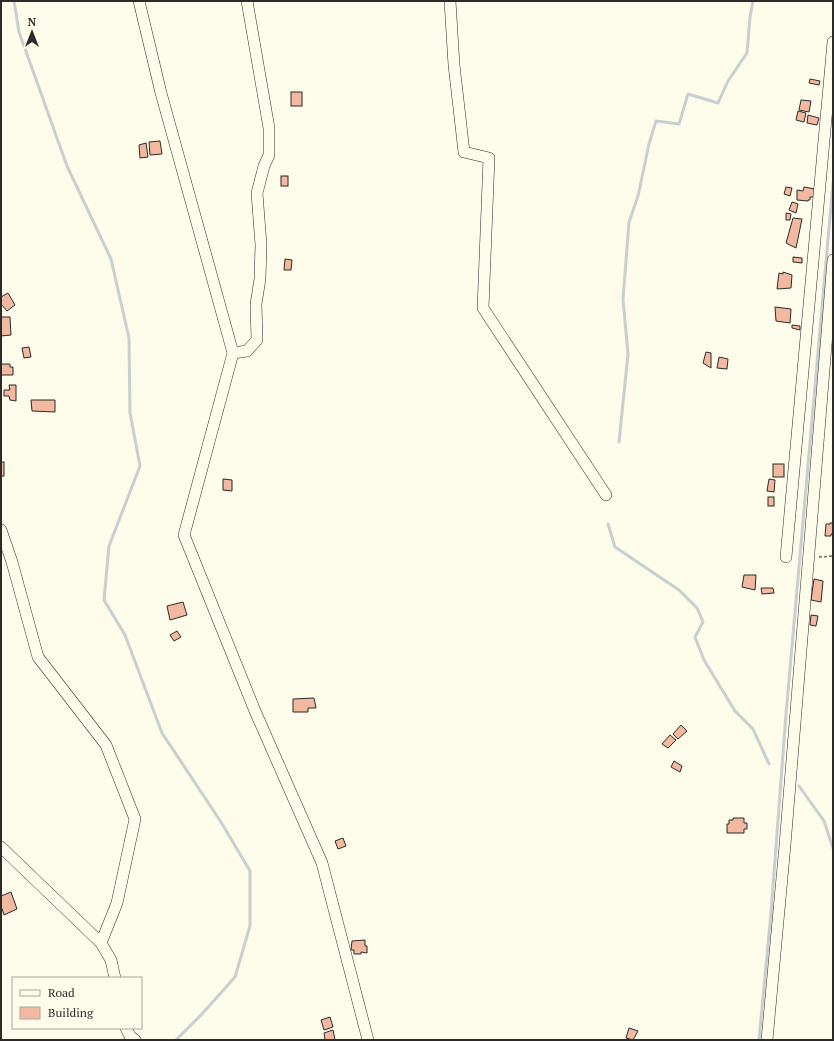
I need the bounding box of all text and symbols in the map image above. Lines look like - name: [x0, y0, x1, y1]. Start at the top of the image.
- north arrow: [12, 12, 52, 52]
- text: N: [28, 15, 37, 29]
- legend: [12, 977, 142, 1029]
- text: Road: [48, 985, 75, 1000]
- text: Building: [48, 1005, 94, 1020]

